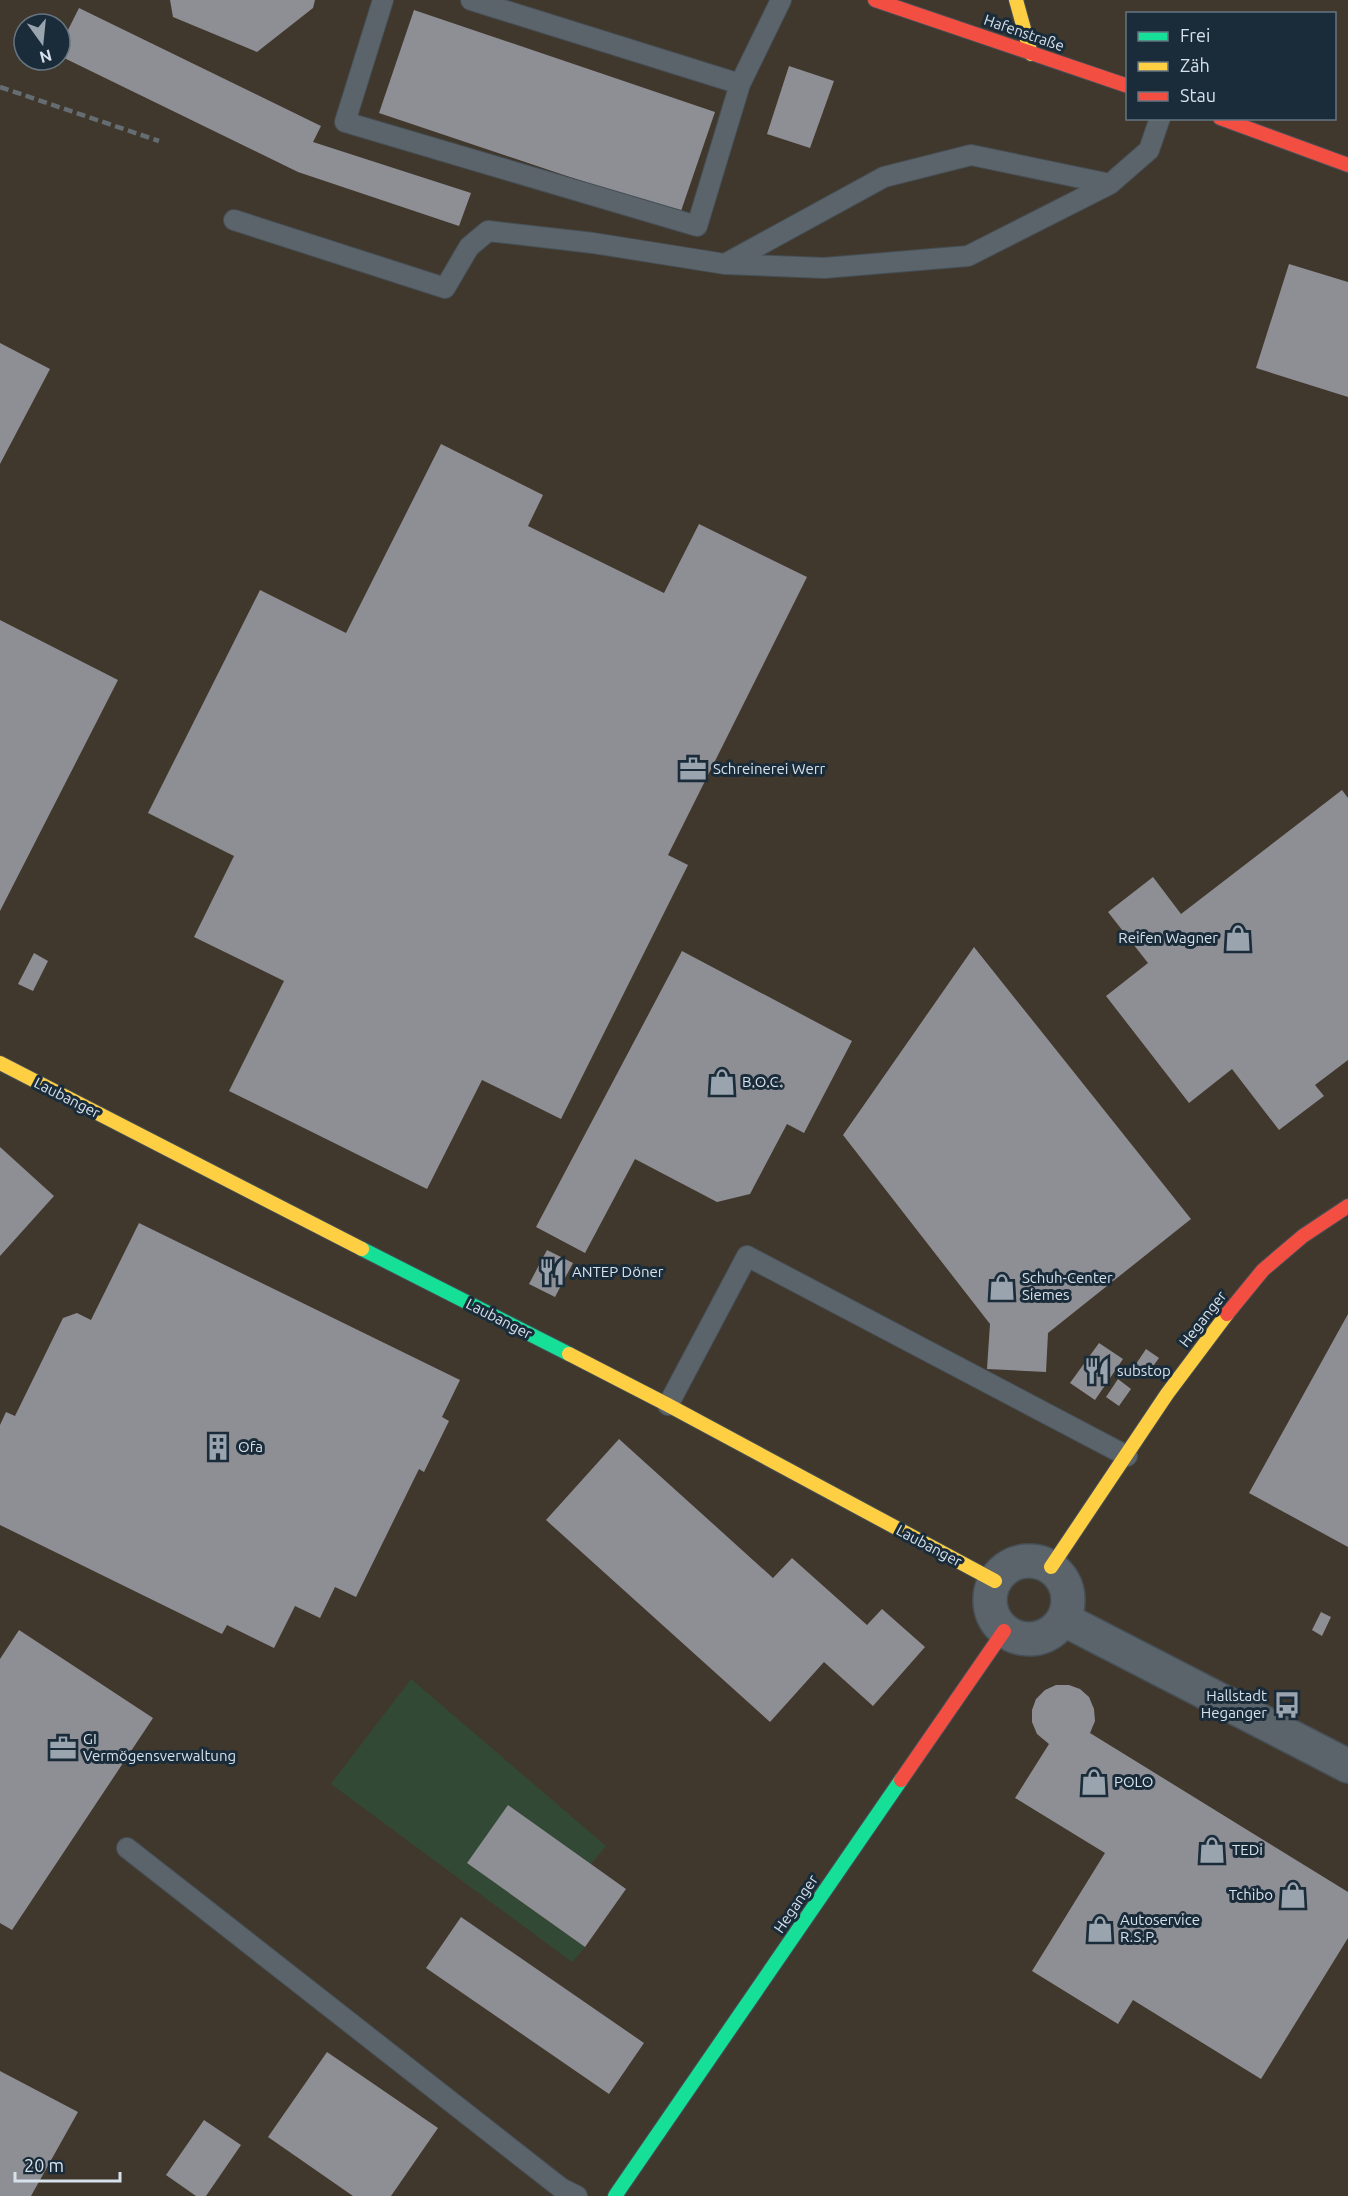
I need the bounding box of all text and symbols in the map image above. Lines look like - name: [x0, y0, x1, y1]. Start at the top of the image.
- street label: Hafenstraße: [982, 11, 1067, 54]
- north arrow: [12, 12, 72, 72]
- legend: [1126, 12, 1336, 120]
- text: Frei: [1180, 25, 1210, 45]
- text: N: [38, 46, 54, 67]
- text: Zäh: [1180, 55, 1210, 75]
- text: Stau: [1180, 85, 1216, 105]
- office icon: Schreinerei Werr: [678, 754, 708, 784]
- place label: Schreinerei Werr: [713, 760, 825, 777]
- shop icon: Reifen Wagner: [1223, 923, 1253, 953]
- place label: Reifen Wagner: [1118, 929, 1218, 946]
- shop icon: B.O.C.: [707, 1067, 737, 1097]
- place label: B.O.C.: [742, 1073, 783, 1090]
- street label: Laubanger: [31, 1074, 103, 1122]
- restaurant icon: ANTEP Döner: [537, 1257, 567, 1287]
- place label: ANTEP Döner: [572, 1263, 664, 1280]
- place label: Schuh-Center Siemes: [1022, 1269, 1113, 1303]
- shop icon: Schuh-Center Siemes: [987, 1272, 1017, 1302]
- street label: Heganger: [1176, 1287, 1230, 1350]
- street label: Laubanger: [463, 1295, 535, 1343]
- restaurant icon: substop: [1082, 1356, 1112, 1386]
- place label: substop: [1117, 1362, 1171, 1379]
- building icon: Ofa: [203, 1432, 233, 1462]
- place label: Ofa: [238, 1438, 263, 1455]
- street label: Laubanger: [894, 1521, 965, 1570]
- place label: Hallstadt Heganger: [1201, 1687, 1267, 1721]
- bus stop icon: Hallstadt Heganger: [1272, 1690, 1302, 1720]
- place label: GI Vermögensverwaltung: [83, 1730, 236, 1764]
- office icon: GI Vermögensverwaltung: [48, 1733, 78, 1763]
- shop icon: POLO: [1079, 1767, 1109, 1797]
- place label: POLO: [1114, 1773, 1153, 1790]
- shop icon: TEDi: [1197, 1835, 1227, 1865]
- place label: TEDi: [1232, 1841, 1263, 1858]
- street label: Heganger: [770, 1871, 821, 1936]
- shop icon: Tchibo: [1278, 1880, 1308, 1910]
- place label: Tchibo: [1229, 1886, 1273, 1903]
- place label: Autoservice R.S.P.: [1120, 1911, 1200, 1945]
- shop icon: Autoservice R.S.P.: [1085, 1914, 1115, 1944]
- scale bar: [15, 2145, 120, 2183]
- text: 20 m: [24, 2155, 64, 2175]

